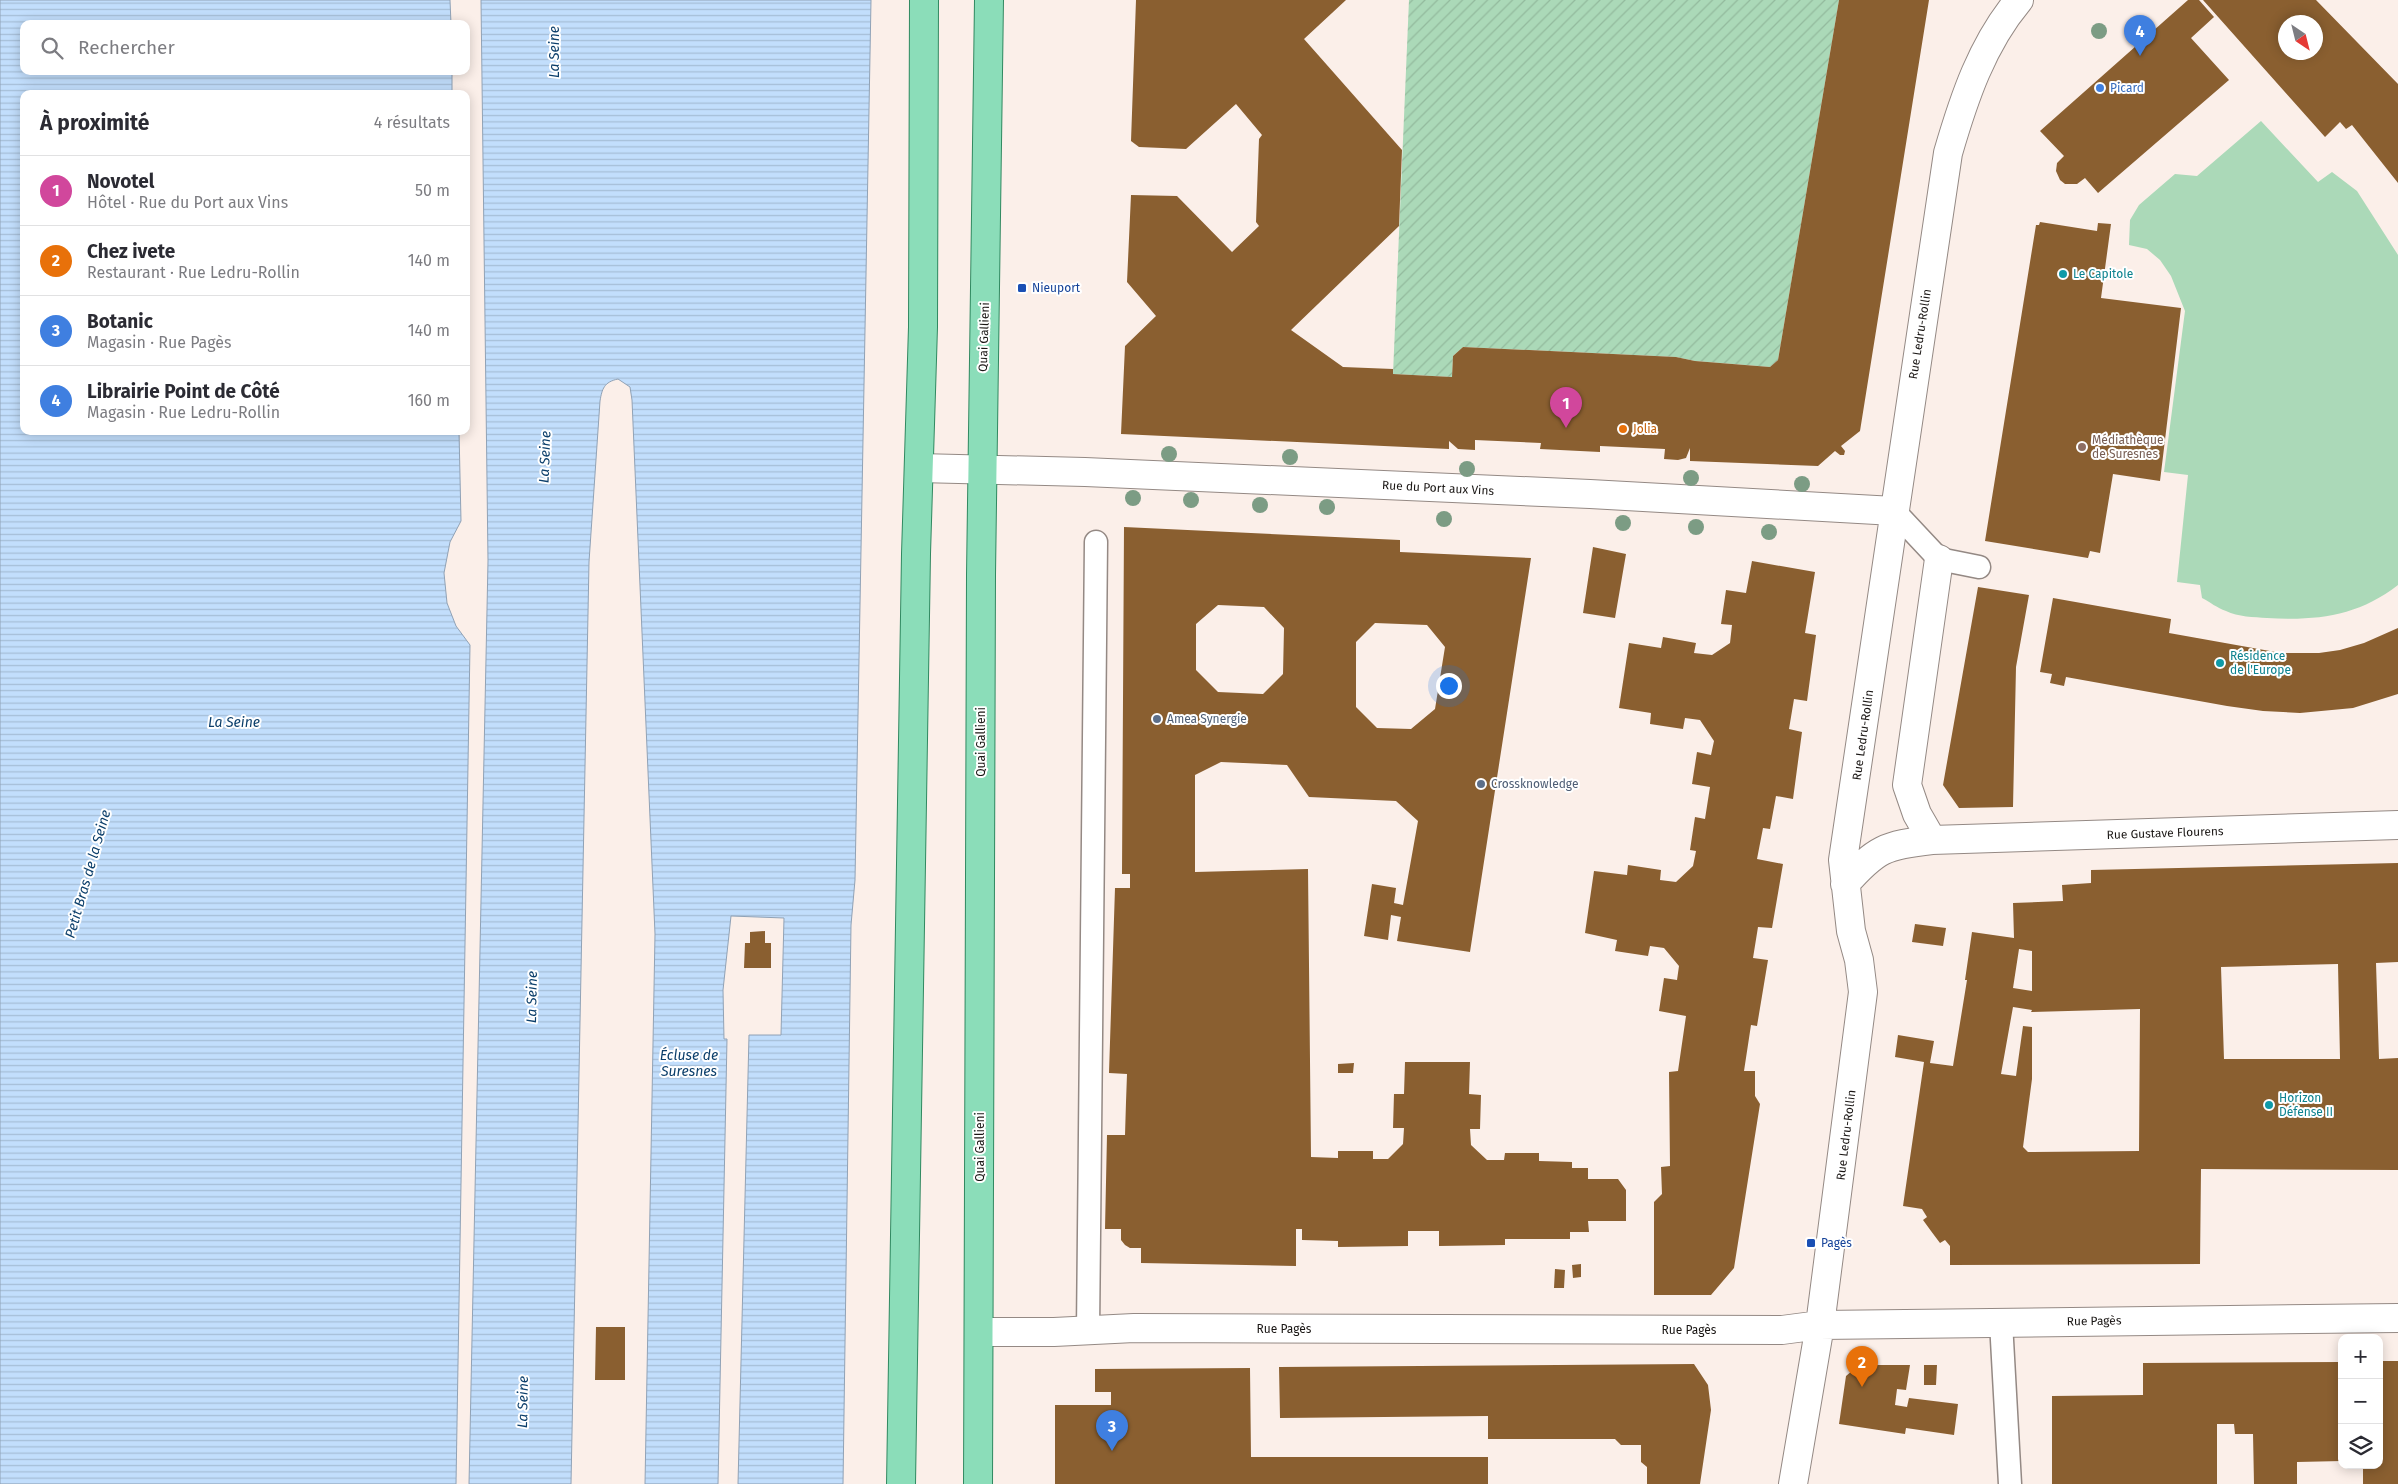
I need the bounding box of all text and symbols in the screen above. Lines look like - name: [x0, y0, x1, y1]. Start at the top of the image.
- pin: 4: [2124, 15, 2156, 56]
- north arrow: [2278, 15, 2323, 60]
- search box: [20, 20, 470, 75]
- water label: La Seine: [546, 26, 563, 78]
- icon: search: [38, 34, 66, 62]
- text: Rechercher: [78, 36, 175, 59]
- place label: Picard: [2110, 81, 2144, 95]
- marker: Picard: [2094, 82, 2106, 94]
- text: À proximité: [40, 110, 149, 136]
- text: 4 résultats: [374, 113, 450, 132]
- text: Novotel: [87, 170, 154, 193]
- text: 1: [52, 181, 60, 200]
- text: 50 m: [415, 181, 450, 200]
- text: Hôtel · Rue du Port aux Vins: [87, 193, 288, 212]
- text: Chez ivete: [87, 240, 175, 263]
- text: 2: [52, 251, 60, 270]
- text: 140 m: [408, 251, 450, 270]
- text: Restaurant · Rue Ledru-Rollin: [87, 263, 300, 282]
- place label: Le Capitole: [2073, 267, 2133, 281]
- marker: Le Capitole: [2057, 268, 2069, 280]
- place label: Nieuport: [1032, 281, 1081, 295]
- marker: Nieuport: [1016, 282, 1028, 294]
- street label: Rue Ledru-Rollin: [1906, 288, 1934, 380]
- street label: Quai Gallieni: [976, 302, 992, 372]
- text: Botanic: [87, 310, 153, 333]
- text: 3: [52, 321, 60, 340]
- text: 140 m: [408, 321, 450, 340]
- text: Magasin · Rue Pagès: [87, 333, 231, 352]
- text: Librairie Point de Côté: [87, 380, 280, 403]
- pin: 1: [1550, 387, 1582, 428]
- text: 4: [51, 391, 61, 410]
- text: 160 m: [408, 391, 450, 410]
- text: Magasin · Rue Ledru-Rollin: [87, 403, 280, 422]
- place label: Jolia: [1633, 422, 1657, 436]
- marker: Jolia: [1617, 423, 1629, 435]
- water label: La Seine: [536, 431, 554, 483]
- place label: Médiathèque de Suresnes: [2092, 433, 2164, 461]
- marker: Médiathèque de Suresnes: [2076, 441, 2088, 453]
- street label: Rue du Port aux Vins: [1382, 478, 1495, 498]
- place label: Résidence de l'Europe: [2230, 649, 2291, 677]
- marker: Résidence de l'Europe: [2214, 657, 2226, 669]
- your location: [1436, 673, 1462, 699]
- street label: Rue Ledru-Rollin: [1850, 689, 1876, 781]
- street label: Quai Gallieni: [974, 707, 988, 777]
- place label: Amea Synergie: [1167, 712, 1247, 726]
- marker: Amea Synergie: [1151, 713, 1163, 725]
- water label: La Seine: [208, 714, 260, 731]
- place label: Crossknowledge: [1491, 777, 1578, 791]
- marker: Crossknowledge: [1475, 778, 1487, 790]
- water label: Petit Bras de la Seine: [62, 808, 114, 940]
- street label: Rue Gustave Flourens: [2106, 824, 2224, 842]
- water label: La Seine: [523, 971, 541, 1023]
- water label: Écluse de Suresnes: [660, 1046, 718, 1080]
- street label: Rue Ledru-Rollin: [1833, 1089, 1859, 1181]
- place label: Horizon Défense II: [2279, 1091, 2333, 1119]
- marker: Horizon Défense II: [2263, 1099, 2275, 1111]
- street label: Quai Gallieni: [973, 1112, 987, 1182]
- place label: Pagès: [1821, 1236, 1852, 1250]
- marker: Pagès: [1805, 1237, 1817, 1249]
- street label: Rue Pagès: [2066, 1314, 2122, 1328]
- street label: Rue Pagès: [1257, 1322, 1312, 1336]
- street label: Rue Pagès: [1662, 1323, 1717, 1337]
- map controls: [2338, 1334, 2383, 1469]
- button: +: [2338, 1334, 2383, 1379]
- pin: 2: [1846, 1346, 1878, 1387]
- water label: La Seine: [514, 1376, 532, 1428]
- button: −: [2338, 1379, 2383, 1424]
- pin: 3: [1096, 1410, 1128, 1451]
- button: layers: [2338, 1424, 2383, 1469]

